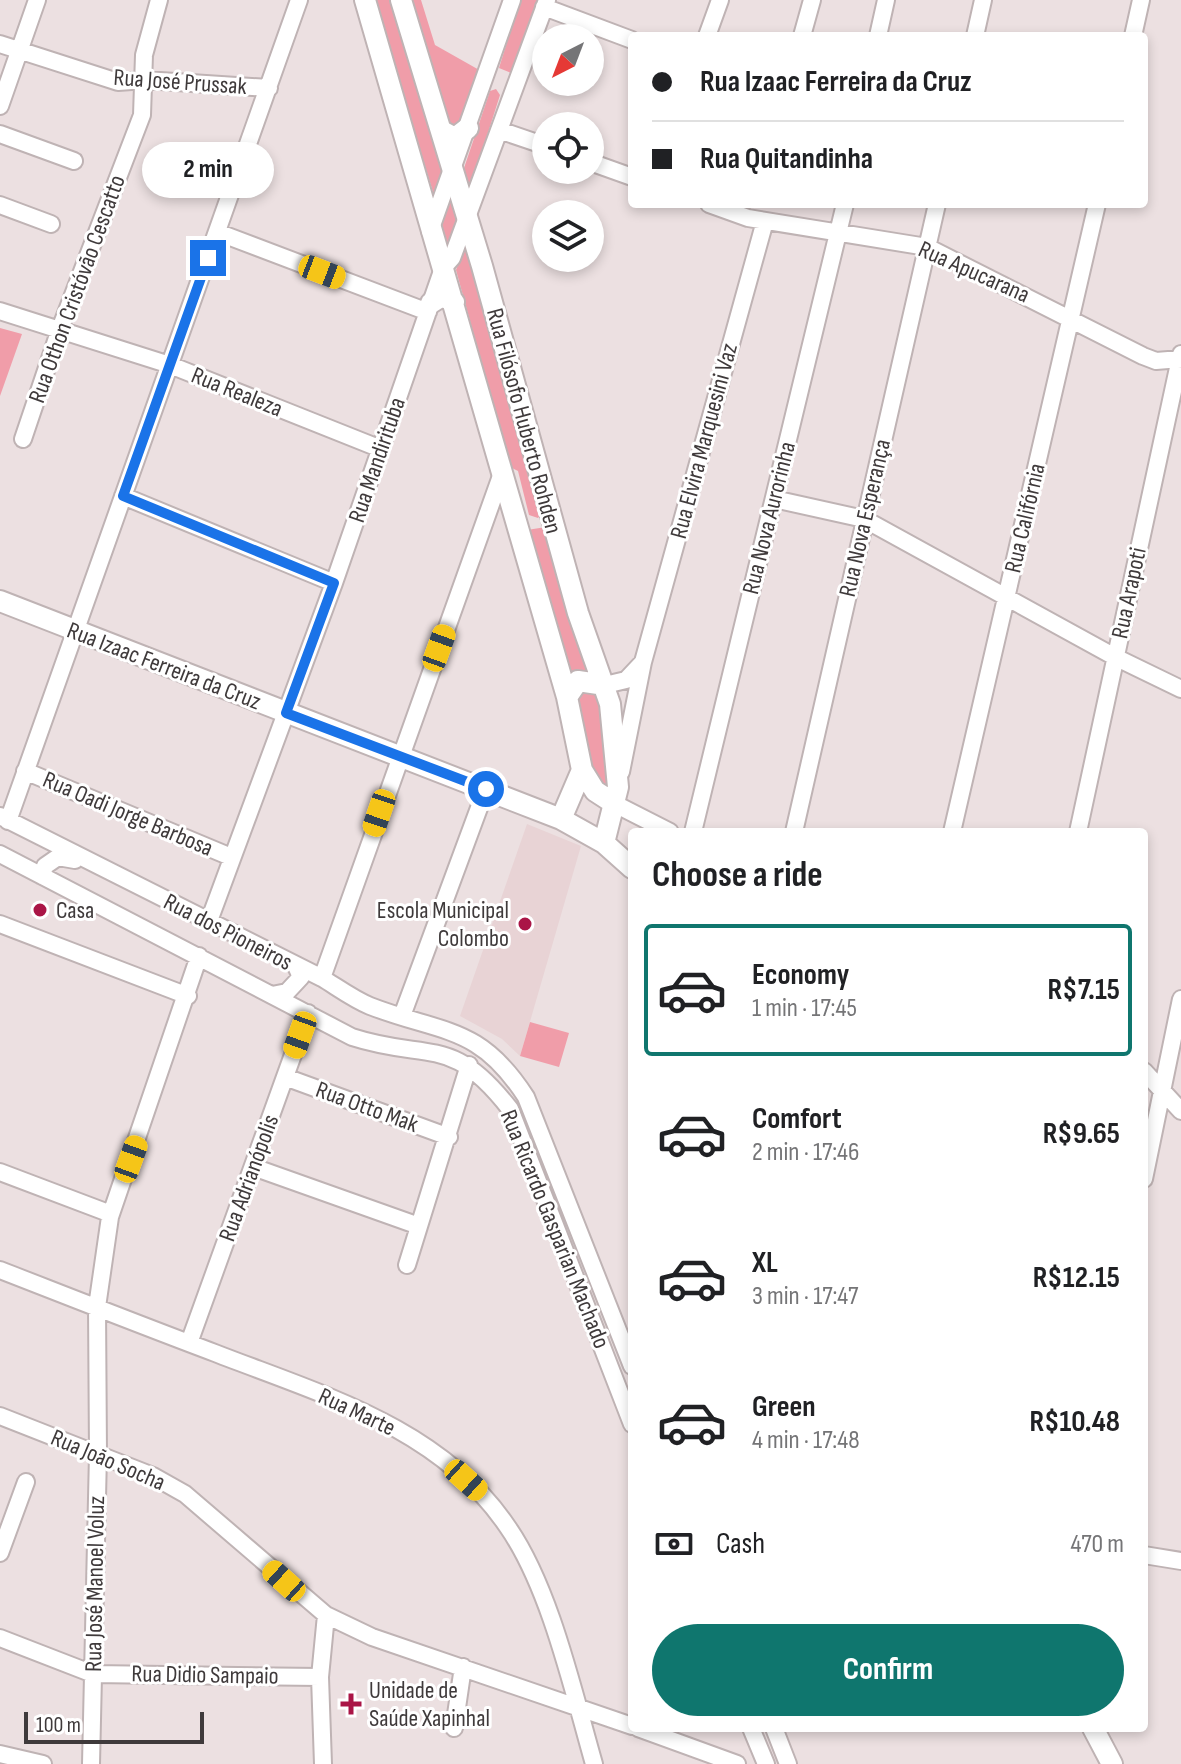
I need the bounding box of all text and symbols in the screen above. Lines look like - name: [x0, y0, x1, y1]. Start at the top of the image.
- north arrow: [532, 24, 604, 96]
- map controls: [532, 24, 604, 272]
- street label: Rua José Prussak: [112, 63, 248, 101]
- text: Rua Izaac Ferreira da Cruz: [700, 64, 972, 100]
- button: locate: [532, 112, 604, 184]
- text: Rua Quitandinha: [700, 141, 873, 177]
- callout: 2 min: [142, 142, 274, 198]
- text: 2 min: [183, 154, 233, 185]
- street label: Rua Othon Cristóvão Cescatto: [22, 171, 132, 407]
- button: layers: [532, 200, 604, 272]
- street label: Rua Apucarana: [914, 235, 1034, 309]
- route end: [190, 240, 226, 276]
- car: [295, 252, 349, 292]
- street label: Rua Filósofo Huberto Rohden: [480, 305, 568, 537]
- street label: Rua Elvira Marquesini Vaz: [664, 340, 744, 542]
- street label: Rua Realeza: [187, 361, 287, 423]
- street label: Rua Mandirituba: [342, 394, 412, 526]
- street label: Rua Nova Esperança: [833, 436, 897, 600]
- street label: Rua Nova Aurorinha: [736, 439, 802, 597]
- street label: Rua Califórnia: [998, 461, 1052, 575]
- street label: Rua Arapoti: [1105, 545, 1153, 641]
- street label: Rua Izaac Ferreira da Cruz: [63, 616, 265, 716]
- car: [420, 621, 458, 675]
- street label: Rua Oadi Jorge Barbosa: [39, 765, 217, 863]
- route start: [468, 771, 504, 807]
- car: [360, 786, 398, 840]
- text: Choose a ride: [652, 854, 823, 897]
- street label: Rua dos Pioneiros: [159, 887, 297, 977]
- place label: Casa: [56, 896, 94, 925]
- place label: Escola Municipal Colombo: [377, 896, 509, 953]
- marker: Casa: [31, 901, 49, 919]
- marker: Escola Municipal Colombo: [516, 915, 534, 933]
- icon: car: [656, 954, 728, 1026]
- text: Economy: [752, 957, 849, 993]
- text: R$7.15: [1048, 972, 1120, 1008]
- text: 1 min · 17:45: [752, 993, 857, 1024]
- car: [281, 1008, 319, 1062]
- street label: Rua Otto Mak: [312, 1075, 422, 1139]
- icon: car: [656, 1098, 728, 1170]
- text: Comfort: [752, 1101, 842, 1137]
- street label: Rua Ricardo Gasparian Machado: [494, 1106, 616, 1352]
- street label: Rua Adrianópolis: [213, 1111, 285, 1245]
- text: R$9.65: [1043, 1116, 1120, 1152]
- car: [112, 1132, 150, 1186]
- text: 2 min · 17:46: [752, 1137, 859, 1168]
- icon: car: [656, 1242, 728, 1314]
- text: XL: [752, 1245, 778, 1281]
- text: R$12.15: [1033, 1260, 1120, 1296]
- text: 3 min · 17:47: [752, 1281, 858, 1312]
- street label: Rua Marte: [314, 1382, 400, 1442]
- icon: car: [656, 1386, 728, 1458]
- text: Green: [752, 1389, 816, 1425]
- text: R$10.48: [1029, 1404, 1120, 1440]
- street label: Rua João Socha: [46, 1423, 170, 1497]
- text: 4 min · 17:48: [752, 1425, 860, 1456]
- car: [440, 1455, 492, 1505]
- street label: Rua José Manoel Voluz: [79, 1495, 111, 1672]
- icon: cash: [652, 1522, 696, 1566]
- text: Cash: [716, 1526, 765, 1562]
- text: 470 m: [1071, 1529, 1124, 1560]
- car: [258, 1556, 310, 1606]
- button: Confirm: [652, 1624, 1124, 1716]
- street label: Rua Didio Sampaio: [131, 1659, 279, 1691]
- place label: Unidade de Saúde Xapinhal: [369, 1676, 490, 1733]
- marker: Unidade de Saúde Xapinhal: [340, 1693, 362, 1715]
- scale bar: [24, 1708, 204, 1744]
- text: 100 m: [36, 1712, 81, 1739]

